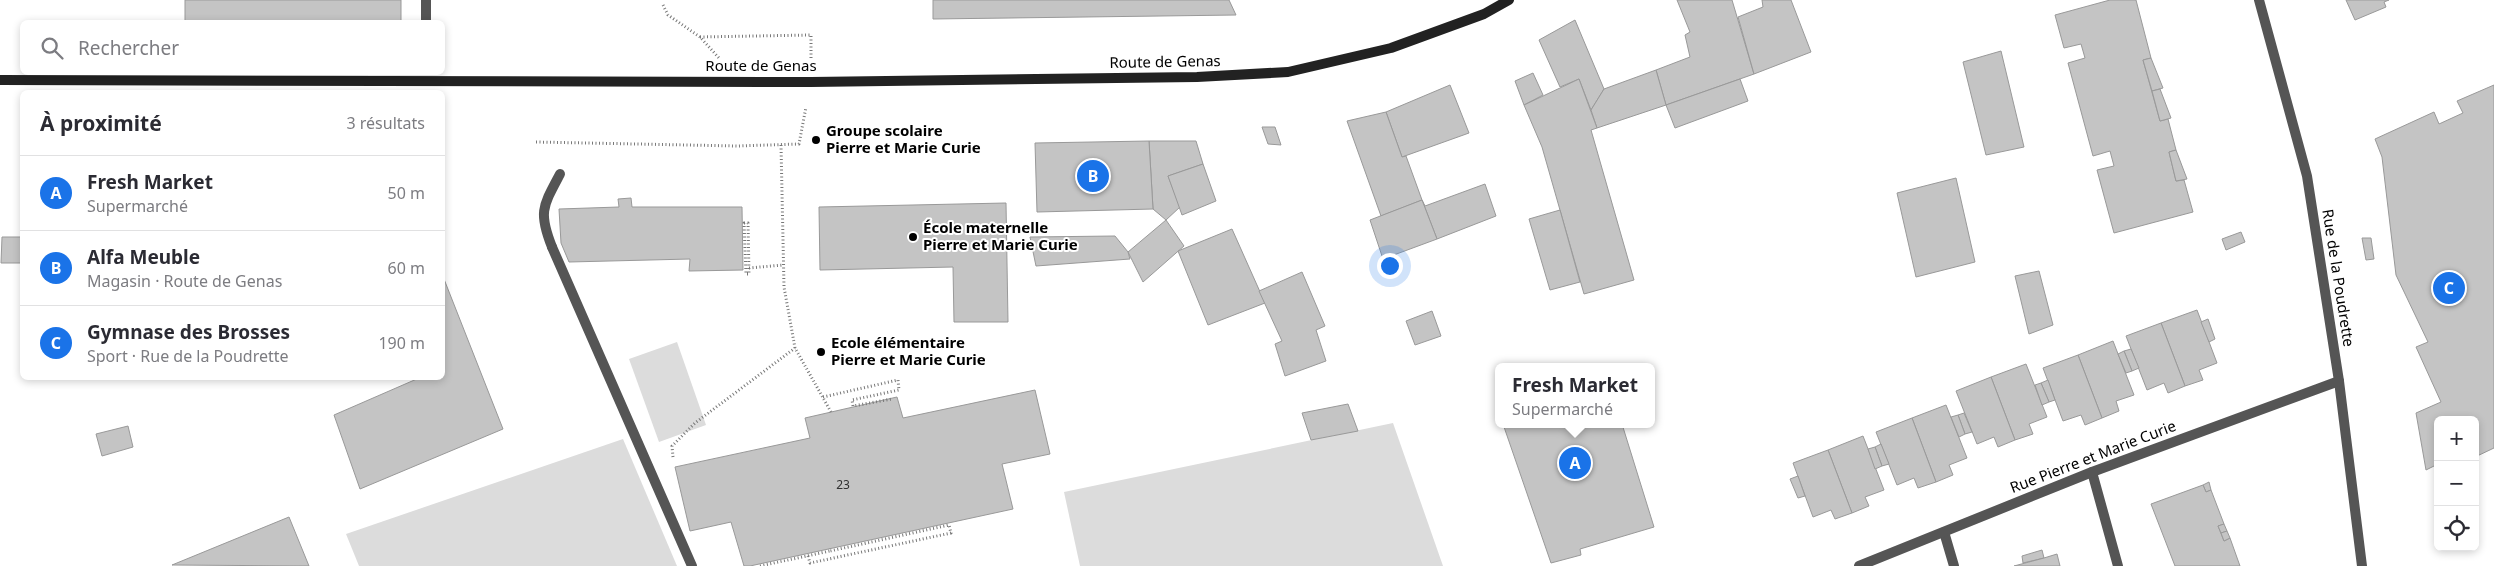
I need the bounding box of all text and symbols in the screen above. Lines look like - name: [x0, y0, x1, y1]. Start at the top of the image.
- search box: [20, 20, 445, 75]
- icon: search: [38, 34, 66, 62]
- text: Rechercher: [78, 35, 179, 61]
- street label: Route de Genas: [1109, 50, 1221, 72]
- street label: Route de Genas: [705, 55, 817, 75]
- text: À proximité: [40, 109, 162, 137]
- text: 3 résultats: [347, 112, 425, 134]
- place label: Groupe scolaire Pierre et Marie Curie: [826, 120, 981, 157]
- marker: Groupe scolaire Pierre et Marie Curie: [810, 134, 822, 146]
- pin: B: [1077, 157, 1109, 195]
- text: Fresh Market: [87, 169, 213, 195]
- text: A: [50, 182, 62, 204]
- text: 50 m: [388, 182, 425, 204]
- text: Supermarché: [87, 195, 188, 217]
- street label: Rue de la Poudrette: [2318, 208, 2360, 348]
- place label: École maternelle Pierre et Marie Curie: [923, 217, 1078, 254]
- marker: École maternelle Pierre et Marie Curie: [907, 231, 919, 243]
- text: Alfa Meuble: [87, 244, 200, 270]
- your location: [1377, 253, 1403, 279]
- text: B: [51, 257, 61, 279]
- text: 60 m: [388, 257, 425, 279]
- pin: C: [2433, 269, 2465, 307]
- text: Magasin · Route de Genas: [87, 270, 282, 292]
- text: Gymnase des Brosses: [87, 319, 290, 345]
- text: C: [51, 332, 61, 354]
- text: 190 m: [378, 332, 425, 354]
- place label: Ecole élémentaire Pierre et Marie Curie: [831, 332, 986, 369]
- text: Sport · Rue de la Poudrette: [87, 345, 289, 367]
- marker: Ecole élémentaire Pierre et Marie Curie: [815, 346, 827, 358]
- popup: [1495, 363, 1655, 428]
- text: Fresh Market: [1512, 372, 1638, 398]
- text: Supermarché: [1512, 398, 1613, 420]
- street label: Rue Pierre et Marie Curie: [2007, 415, 2179, 497]
- map controls: [2434, 416, 2479, 551]
- button: +: [2434, 416, 2479, 461]
- pin: A: [1559, 444, 1591, 482]
- button: −: [2434, 461, 2479, 506]
- house number: 23: [836, 476, 850, 493]
- button: locate: [2434, 506, 2479, 551]

